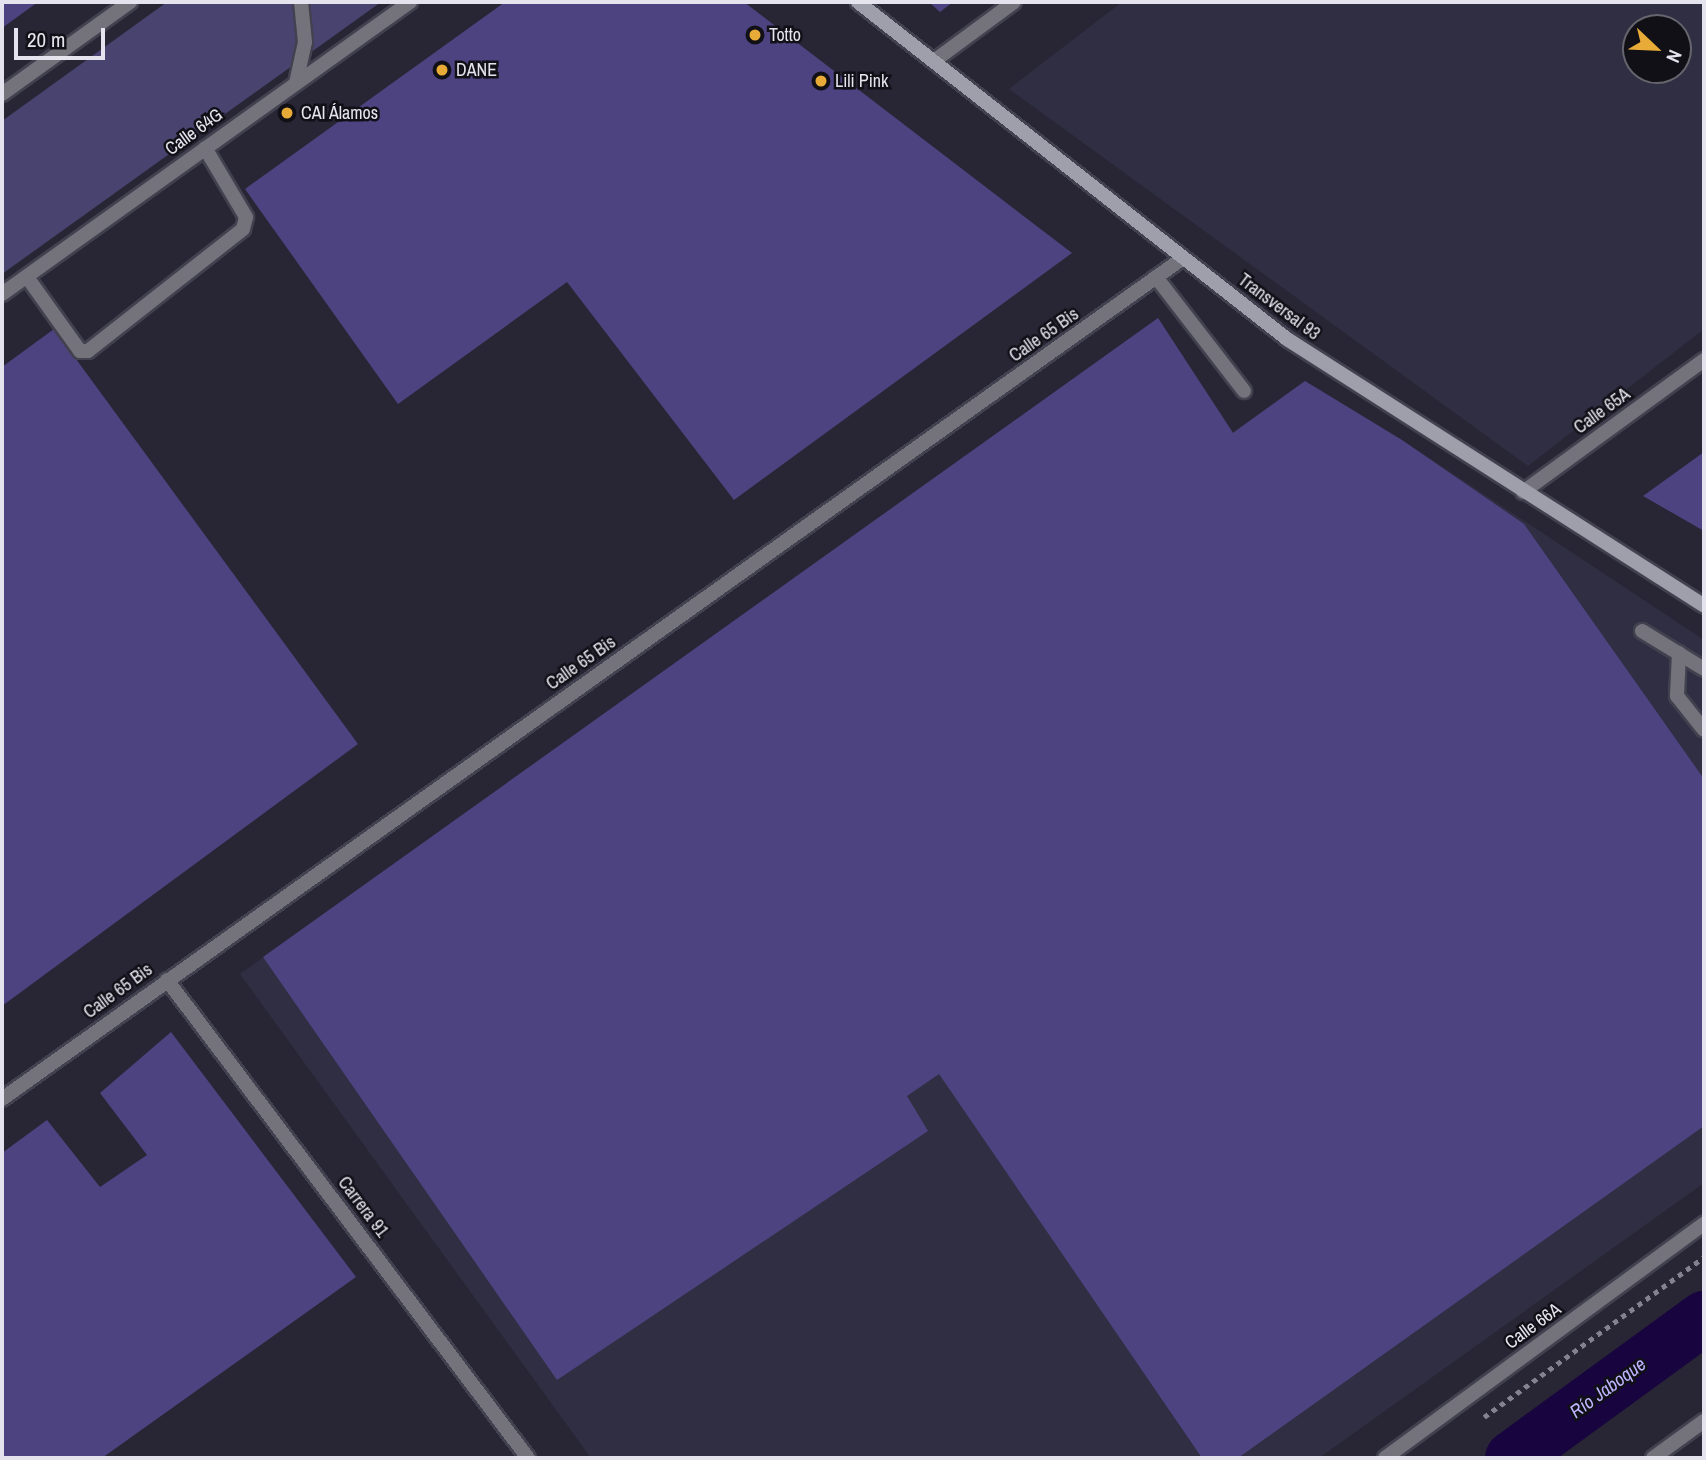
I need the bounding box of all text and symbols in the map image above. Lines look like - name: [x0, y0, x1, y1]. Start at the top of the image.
- scale bar: [18, 14, 108, 58]
- north arrow: [1622, 14, 1692, 84]
- place label: Totto: [769, 24, 801, 46]
- text: 20 m: [27, 25, 65, 54]
- marker: Totto: [747, 27, 763, 43]
- text: N: [1660, 46, 1689, 67]
- place label: DANE: [456, 59, 497, 81]
- marker: DANE: [434, 62, 450, 78]
- place label: Lili Pink: [835, 70, 888, 92]
- marker: Lili Pink: [813, 73, 829, 89]
- place label: CAI Álamos: [301, 102, 379, 124]
- street label: Calle 64G: [161, 104, 227, 160]
- marker: CAI Álamos: [279, 105, 295, 121]
- street label: Transversal 93: [1234, 269, 1324, 345]
- street label: Calle 65 Bis: [1005, 303, 1083, 367]
- street label: Calle 65A: [1570, 383, 1634, 439]
- street label: Calle 65 Bis: [542, 631, 620, 695]
- street label: Calle 65 Bis: [79, 959, 157, 1023]
- street label: Carrera 91: [333, 1172, 393, 1242]
- street label: Calle 66A: [1501, 1298, 1565, 1354]
- water label: Río Jaboque: [1566, 1353, 1650, 1423]

